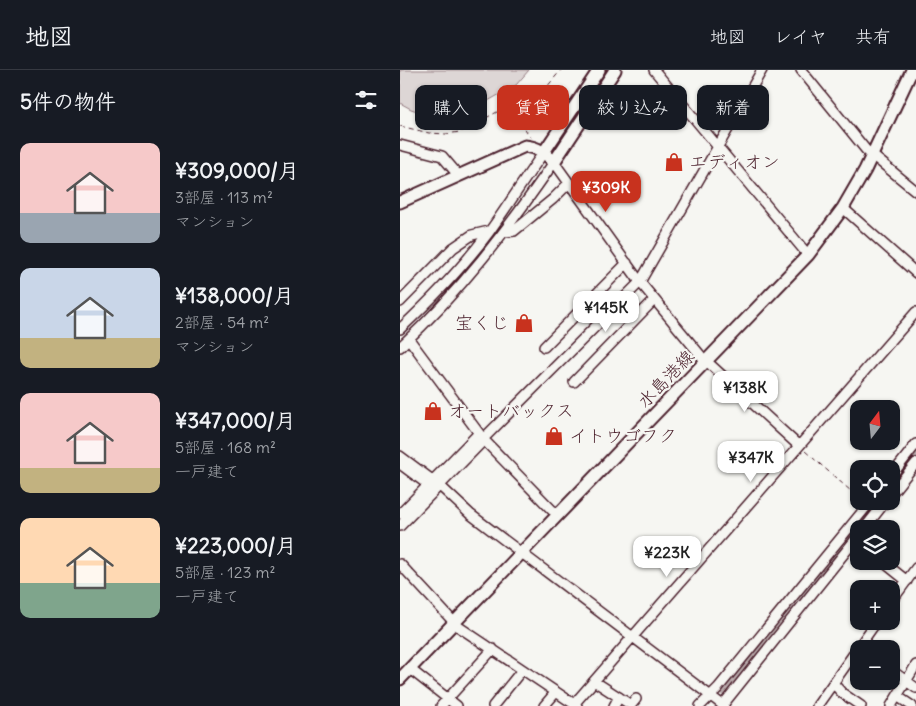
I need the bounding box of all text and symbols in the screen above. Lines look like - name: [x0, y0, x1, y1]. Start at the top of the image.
- text: 地図: [25, 21, 73, 51]
- text: 地図: [710, 25, 746, 48]
- text: レイヤ: [774, 25, 827, 48]
- text: 共有: [855, 25, 891, 48]
- chip: 購入: [415, 85, 487, 130]
- chip: 賃貸: [497, 85, 569, 130]
- chip: 絞り込み: [579, 85, 687, 130]
- chip: 新着: [697, 85, 769, 130]
- icon: filters: [352, 86, 380, 114]
- text: 5件の物件: [20, 88, 116, 115]
- place label: エディオン: [689, 150, 780, 173]
- shop icon: エディオン: [663, 151, 685, 173]
- text: ¥309,000/月: [175, 157, 299, 184]
- icon: home: [60, 163, 120, 223]
- pin: ¥309K: [571, 170, 641, 213]
- text: ¥309K: [582, 177, 630, 197]
- text: 3部屋 · 113 m²: [175, 187, 273, 207]
- text: マンション: [175, 211, 254, 231]
- text: ¥138,000/月: [175, 282, 294, 309]
- icon: home: [60, 288, 120, 348]
- pin: ¥145K: [571, 290, 641, 333]
- text: ¥145K: [584, 297, 628, 317]
- place label: 宝くじ: [455, 311, 509, 334]
- text: 2部屋 · 54 m²: [175, 312, 269, 332]
- shop icon: 宝くじ: [513, 312, 535, 334]
- text: マンション: [175, 336, 254, 356]
- street label: 水島港線: [632, 345, 699, 413]
- pin: ¥138K: [710, 370, 780, 413]
- text: ¥138K: [723, 377, 767, 397]
- place label: オートバックス: [448, 399, 574, 422]
- shop icon: オートバックス: [422, 400, 444, 422]
- north arrow: [850, 400, 900, 450]
- map controls: [850, 400, 900, 690]
- text: ¥347,000/月: [175, 407, 296, 434]
- icon: home: [60, 413, 120, 473]
- place label: イトウゴフク: [569, 424, 677, 447]
- shop icon: イトウゴフク: [543, 425, 565, 447]
- text: 5部屋 · 168 m²: [175, 437, 276, 457]
- pin: ¥347K: [716, 440, 786, 483]
- text: ¥347K: [728, 447, 774, 467]
- button: locate: [850, 460, 900, 510]
- text: 一戸建て: [175, 461, 239, 481]
- button: layers: [850, 520, 900, 570]
- text: ¥223,000/月: [175, 532, 297, 559]
- pin: ¥223K: [632, 536, 702, 578]
- icon: home: [60, 538, 120, 598]
- text: ¥223K: [644, 542, 690, 562]
- text: 5部屋 · 123 m²: [175, 562, 275, 582]
- button: +: [850, 580, 900, 630]
- text: 一戸建て: [175, 586, 239, 606]
- button: −: [850, 640, 900, 690]

